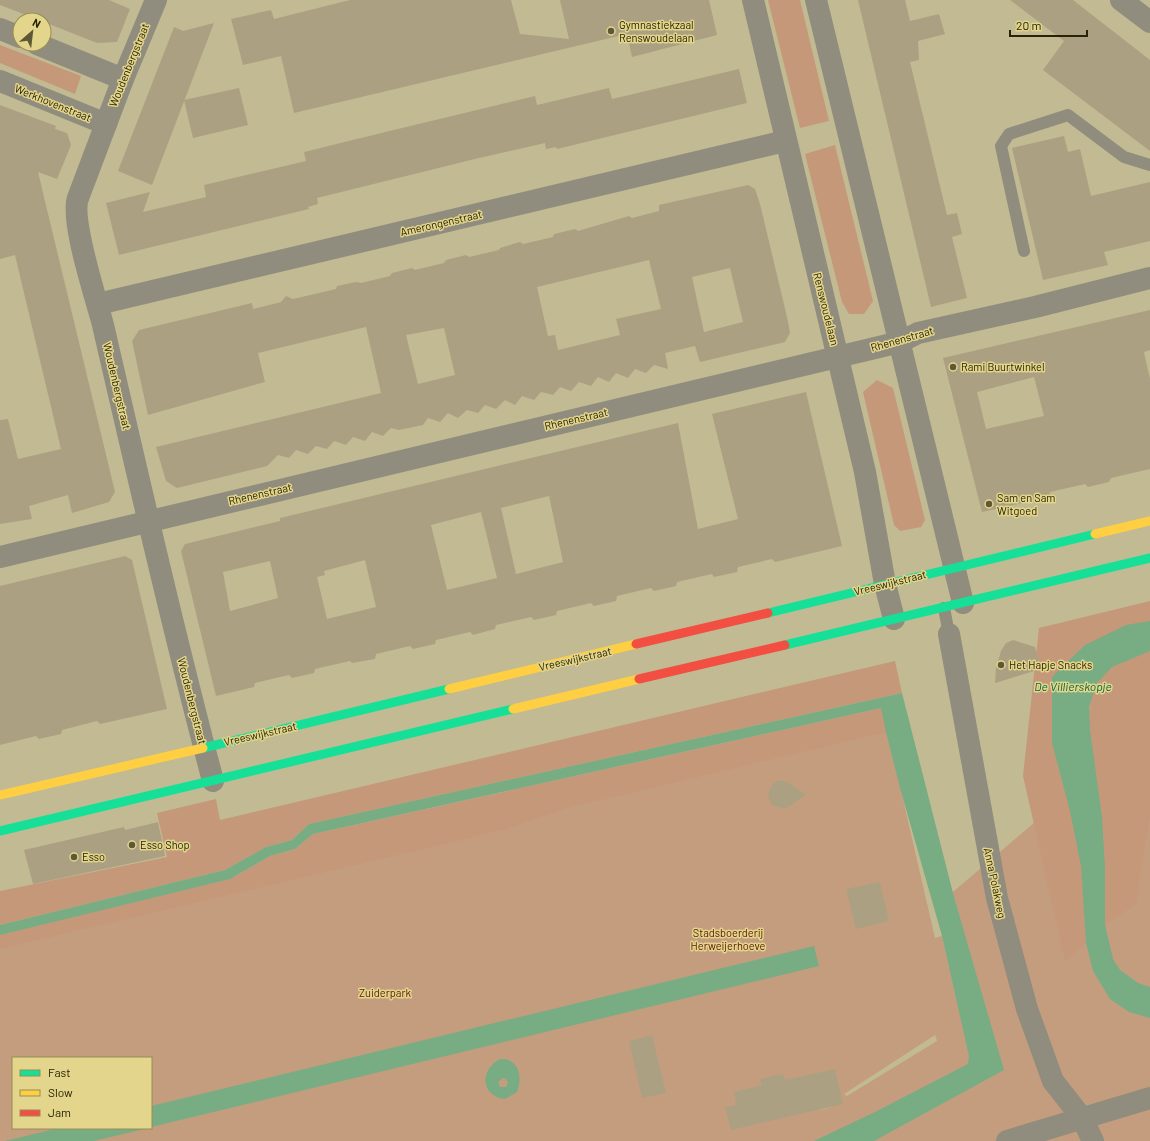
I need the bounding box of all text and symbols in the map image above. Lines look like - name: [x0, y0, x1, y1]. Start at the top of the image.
- north arrow: [12, 12, 52, 52]
- scale bar: [1010, 12, 1087, 38]
- text: N: [31, 15, 43, 30]
- place label: Gymnastiekzaal Renswoudelaan: [619, 18, 694, 44]
- text: 20 m: [1016, 18, 1042, 32]
- street label: Woudenbergstraat: [106, 21, 151, 108]
- marker: Gymnastiekzaal Renswoudelaan: [606, 26, 616, 36]
- street label: Werkhovenstraat: [13, 81, 93, 124]
- street label: Amerongenstraat: [399, 207, 483, 238]
- street label: Renswoudelaan: [811, 271, 842, 347]
- street label: Rhenenstraat: [869, 323, 935, 354]
- street label: Woudenbergstraat: [101, 341, 134, 431]
- place label: Rami Buurtwinkel: [961, 360, 1045, 373]
- marker: Rami Buurtwinkel: [948, 362, 958, 372]
- street label: Rhenenstraat: [543, 405, 609, 432]
- street label: Rhenenstraat: [227, 480, 293, 507]
- place label: Sam en Sam Witgoed: [997, 491, 1055, 517]
- marker: Sam en Sam Witgoed: [984, 499, 994, 509]
- street label: Vreeswijkstraat: [852, 567, 927, 598]
- street label: Vreeswijkstraat: [537, 644, 613, 673]
- street label: Woudenbergstraat: [175, 656, 210, 746]
- place label: Het Hapje Snacks: [1009, 658, 1092, 671]
- marker: Het Hapje Snacks: [996, 660, 1006, 670]
- water label: De Villierskopje: [1034, 679, 1112, 693]
- street label: Vreeswijkstraat: [222, 719, 298, 748]
- place label: Esso Shop: [140, 838, 190, 851]
- marker: Esso Shop: [127, 840, 137, 850]
- street label: Anna Polakweg: [982, 846, 1009, 919]
- place label: Esso: [82, 850, 105, 863]
- marker: Esso: [69, 852, 79, 862]
- park label: Stadsboerderij Herweijerhoeve: [691, 926, 766, 952]
- park label: Zuiderpark: [359, 986, 411, 999]
- legend: [12, 1057, 152, 1129]
- text: Fast: [48, 1065, 71, 1079]
- text: Slow: [48, 1085, 73, 1099]
- text: Jam: [48, 1105, 71, 1119]

